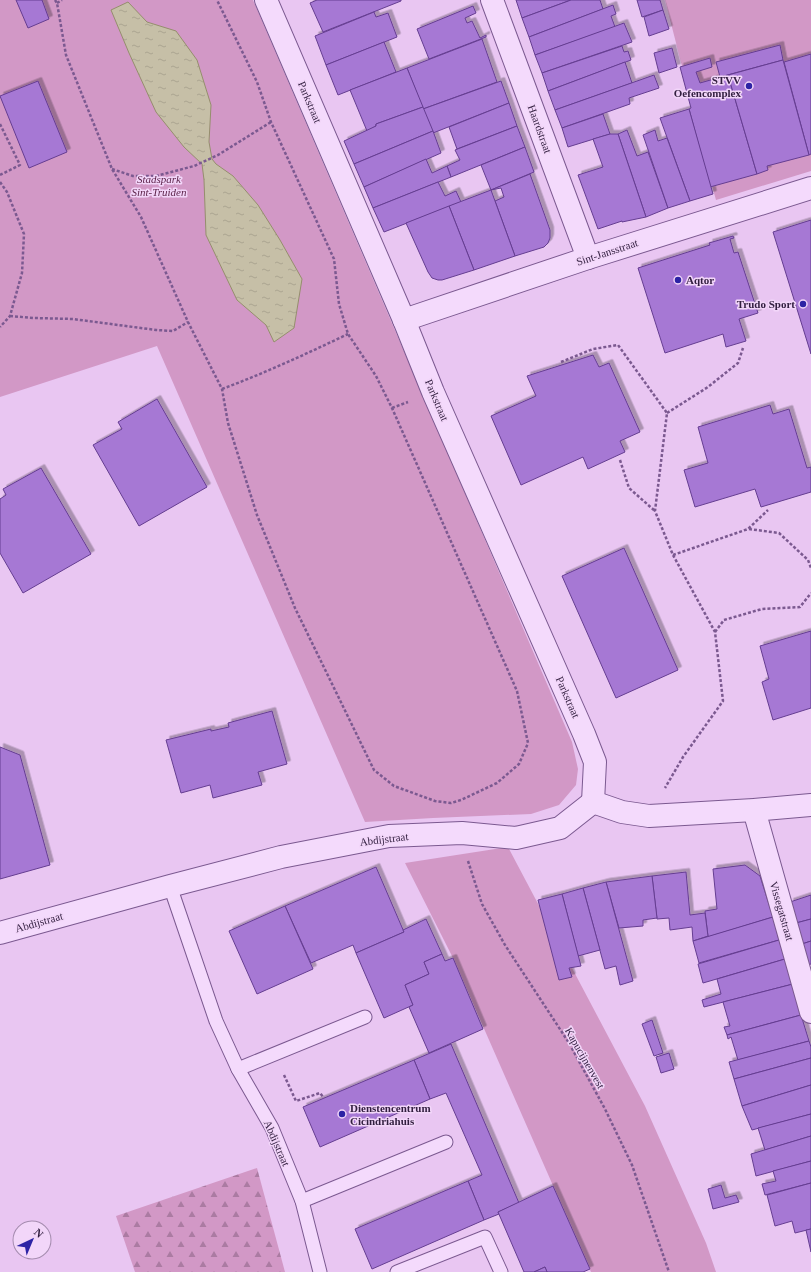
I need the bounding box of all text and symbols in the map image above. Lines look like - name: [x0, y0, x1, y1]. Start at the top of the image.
- place label: STVV Oefencomplex: [674, 74, 742, 99]
- street label: Parkstraat: [296, 79, 324, 125]
- marker: STVV Oefencomplex: [744, 81, 754, 91]
- street label: Haardstraat: [526, 103, 554, 155]
- park label: Stadspark Sint-Truiden: [131, 173, 187, 198]
- street label: Sint-Jansstraat: [575, 236, 639, 268]
- place label: Aqtor: [686, 274, 714, 286]
- marker: Aqtor: [673, 275, 683, 285]
- place label: Trudo Sport: [737, 298, 795, 310]
- marker: Trudo Sport: [798, 299, 808, 309]
- street label: Parkstraat: [423, 377, 451, 423]
- street label: Parkstraat: [554, 674, 582, 720]
- street label: Abdijstraat: [359, 830, 409, 848]
- street label: Vissegatstraat: [768, 880, 796, 942]
- street label: Abdijstraat: [14, 909, 64, 935]
- street label: Kapucijnenvest: [563, 1025, 607, 1091]
- place label: Dienstencentrum Cicindriahuis: [350, 1102, 431, 1127]
- marker: Dienstencentrum Cicindriahuis: [337, 1109, 347, 1119]
- street label: Abdijstraat: [262, 1118, 292, 1168]
- north arrow: [12, 1220, 52, 1260]
- text: N: [32, 1226, 46, 1240]

